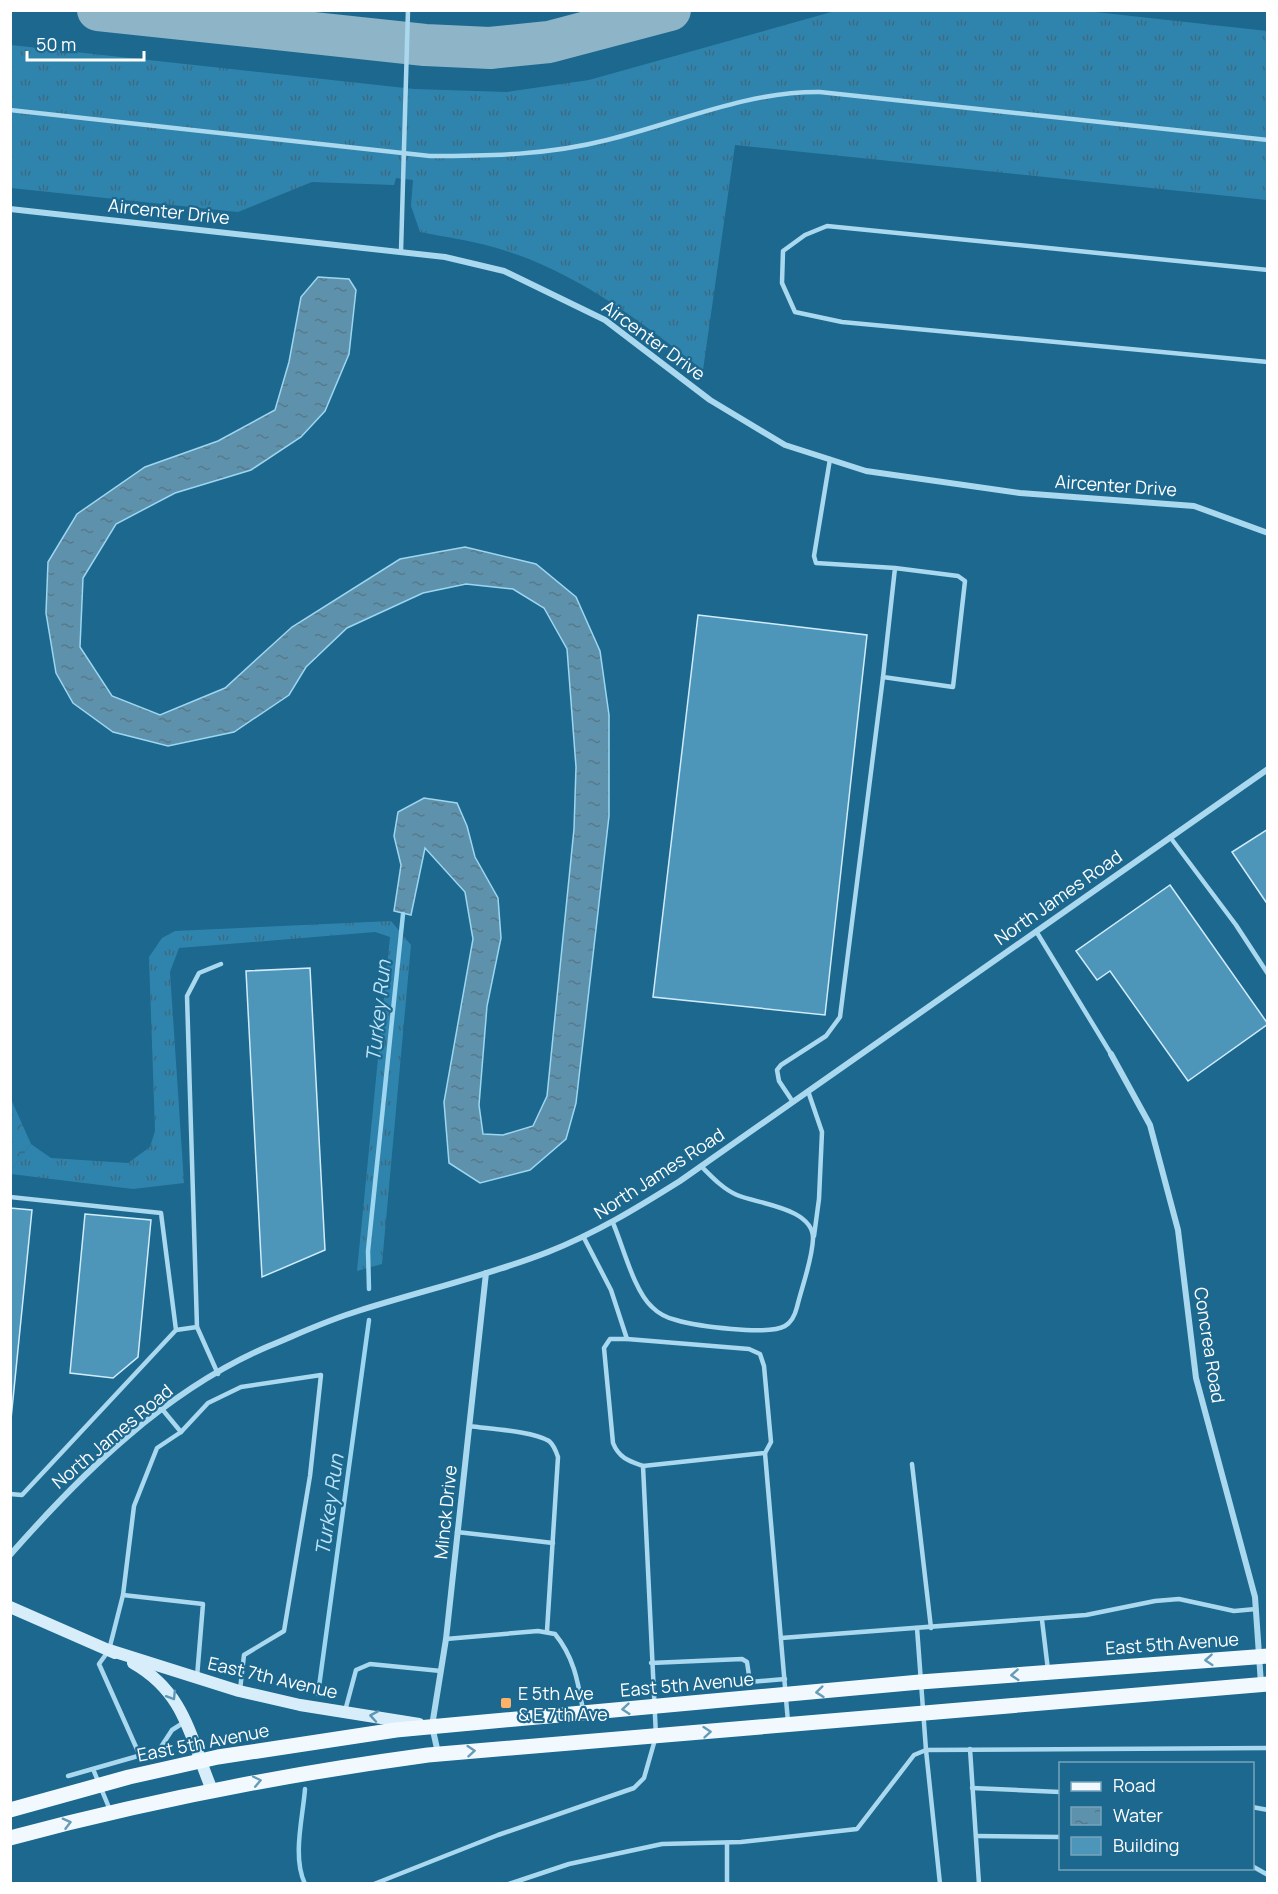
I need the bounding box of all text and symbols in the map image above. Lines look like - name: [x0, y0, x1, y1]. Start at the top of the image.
- scale bar: [27, 24, 144, 62]
- text: 50 m: [36, 32, 76, 56]
- street label: Aircenter Drive: [107, 193, 231, 229]
- street label: Aircenter Drive: [598, 294, 710, 386]
- street label: Aircenter Drive: [1054, 469, 1178, 501]
- street label: North James Road: [989, 844, 1127, 950]
- water label: Turkey Run: [359, 958, 397, 1063]
- street label: North James Road: [589, 1122, 729, 1224]
- street label: Concrea Road: [1189, 1285, 1231, 1405]
- street label: North James Road: [47, 1378, 177, 1494]
- water label: Turkey Run: [309, 1451, 350, 1557]
- street label: Minck Drive: [428, 1464, 462, 1560]
- street label: East 5th Avenue: [1104, 1626, 1240, 1660]
- street label: East 7th Avenue: [206, 1650, 340, 1704]
- one-way arrow: [1205, 1653, 1214, 1666]
- street label: East 5th Avenue: [619, 1666, 755, 1702]
- one-way arrow: [1010, 1668, 1019, 1681]
- place label: E 5th Ave & E 7th Ave: [518, 1681, 608, 1726]
- one-way arrow: [816, 1685, 825, 1698]
- one-way arrow: [165, 1690, 176, 1701]
- marker: E 5th Ave & E 7th Ave: [499, 1696, 513, 1710]
- one-way arrow: [622, 1702, 631, 1715]
- one-way arrow: [370, 1711, 379, 1723]
- street label: East 5th Avenue: [135, 1717, 271, 1767]
- one-way arrow: [703, 1725, 712, 1738]
- one-way arrow: [467, 1745, 476, 1758]
- legend: [1059, 1762, 1254, 1870]
- text: Road: [1113, 1773, 1156, 1797]
- one-way arrow: [252, 1775, 262, 1788]
- text: Water: [1113, 1803, 1163, 1827]
- one-way arrow: [61, 1818, 72, 1830]
- text: Building: [1113, 1833, 1179, 1857]

